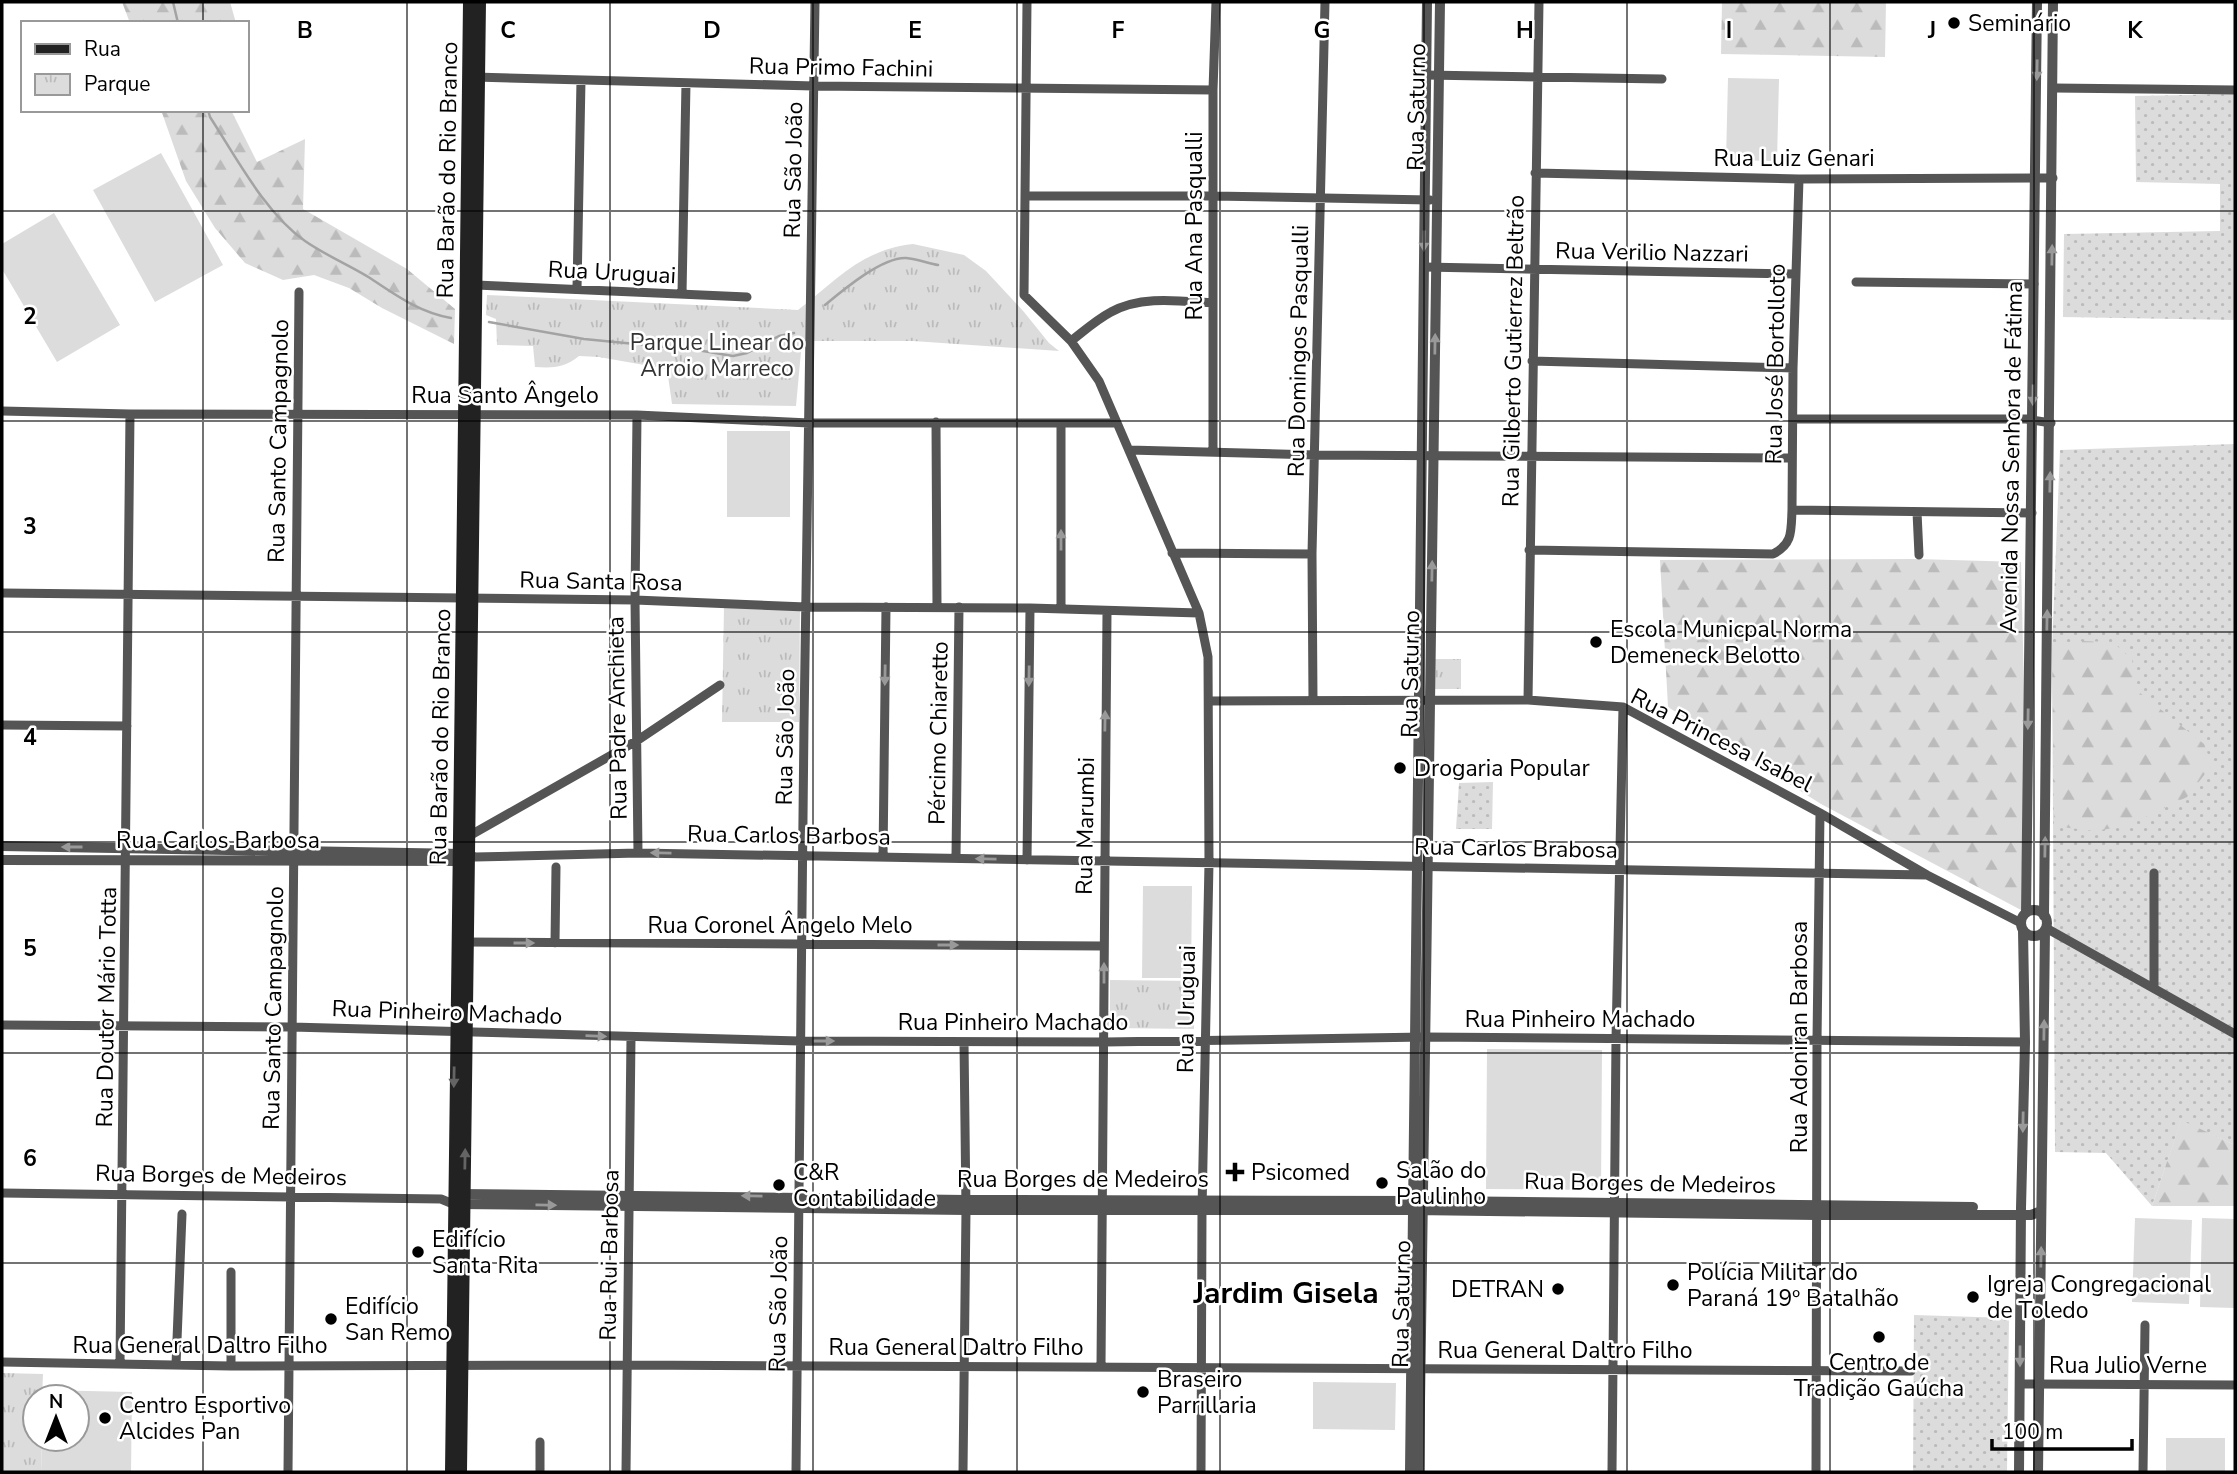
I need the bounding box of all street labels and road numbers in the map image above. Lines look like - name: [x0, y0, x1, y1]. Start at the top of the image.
- street label: Rua Barão do Rio Branco: [430, 41, 465, 299]
- street label: Rua Saturno: [1400, 43, 1433, 171]
- street label: Rua Primo Fachini: [749, 50, 933, 85]
- street label: Rua São João: [777, 101, 810, 239]
- street label: Rua Ana Pasqualli: [1179, 131, 1210, 321]
- street label: Rua Luiz Genari: [1713, 143, 1875, 174]
- street label: Rua Gilberto Gutierrez Beltrão: [1495, 195, 1532, 507]
- street label: Rua Domingos Pasqualli: [1281, 225, 1316, 477]
- street label: Rua Verilio Nazzari: [1555, 235, 1749, 270]
- street label: Rua Uruguai: [547, 254, 677, 291]
- street label: Rua José Bortolloto: [1758, 263, 1793, 465]
- street label: Avenida Nossa Senhora de Fátima: [1993, 280, 2030, 634]
- street label: Rua Santo Campagnolo: [261, 319, 296, 563]
- street label: Rua Santo Ângelo: [411, 380, 599, 411]
- street label: Rua Santa Rosa: [519, 565, 683, 598]
- street label: Rua Barão do Rio Branco: [423, 608, 458, 866]
- street label: Rua Saturno: [1394, 610, 1427, 738]
- street label: Rua Padre Anchieta: [600, 616, 635, 820]
- street label: Pércimo Chiaretto: [921, 641, 956, 825]
- street label: Rua São João: [769, 668, 802, 806]
- street label: Rua Princesa Isabel: [1625, 681, 1818, 800]
- street label: Rua Marumbi: [1069, 757, 1102, 895]
- street label: Rua Carlos Barbosa: [687, 818, 891, 853]
- street label: Rua Carlos Barbosa: [116, 825, 320, 856]
- street label: Rua Carlos Brabosa: [1414, 831, 1618, 866]
- street label: Rua Doutor Mário Totta: [89, 886, 124, 1128]
- street label: Rua Santo Campagnolo: [256, 886, 291, 1130]
- street label: Rua Coronel Ângelo Melo: [647, 910, 913, 941]
- street label: Rua Adoniran Barbosa: [1784, 921, 1815, 1153]
- street label: Rua Uruguai: [1170, 945, 1203, 1073]
- street label: Rua Pinheiro Machado: [331, 993, 563, 1032]
- street label: Rua Pinheiro Machado: [1465, 1004, 1695, 1035]
- street label: Rua Pinheiro Machado: [898, 1007, 1128, 1038]
- street label: Rua Borges de Medeiros: [95, 1158, 347, 1193]
- street label: Rua Borges de Medeiros: [957, 1164, 1209, 1195]
- street label: Rua Borges de Medeiros: [1524, 1166, 1776, 1201]
- street label: Rua Rui Barbosa: [593, 1169, 626, 1341]
- street label: Rua São João: [762, 1235, 795, 1373]
- street label: Rua Saturno: [1385, 1240, 1418, 1368]
- street label: Rua General Daltro Filho: [73, 1330, 327, 1361]
- street label: Rua General Daltro Filho: [829, 1332, 1083, 1363]
- street label: Rua General Daltro Filho: [1438, 1335, 1692, 1366]
- street label: Rua Julio Verne: [2049, 1350, 2207, 1381]

